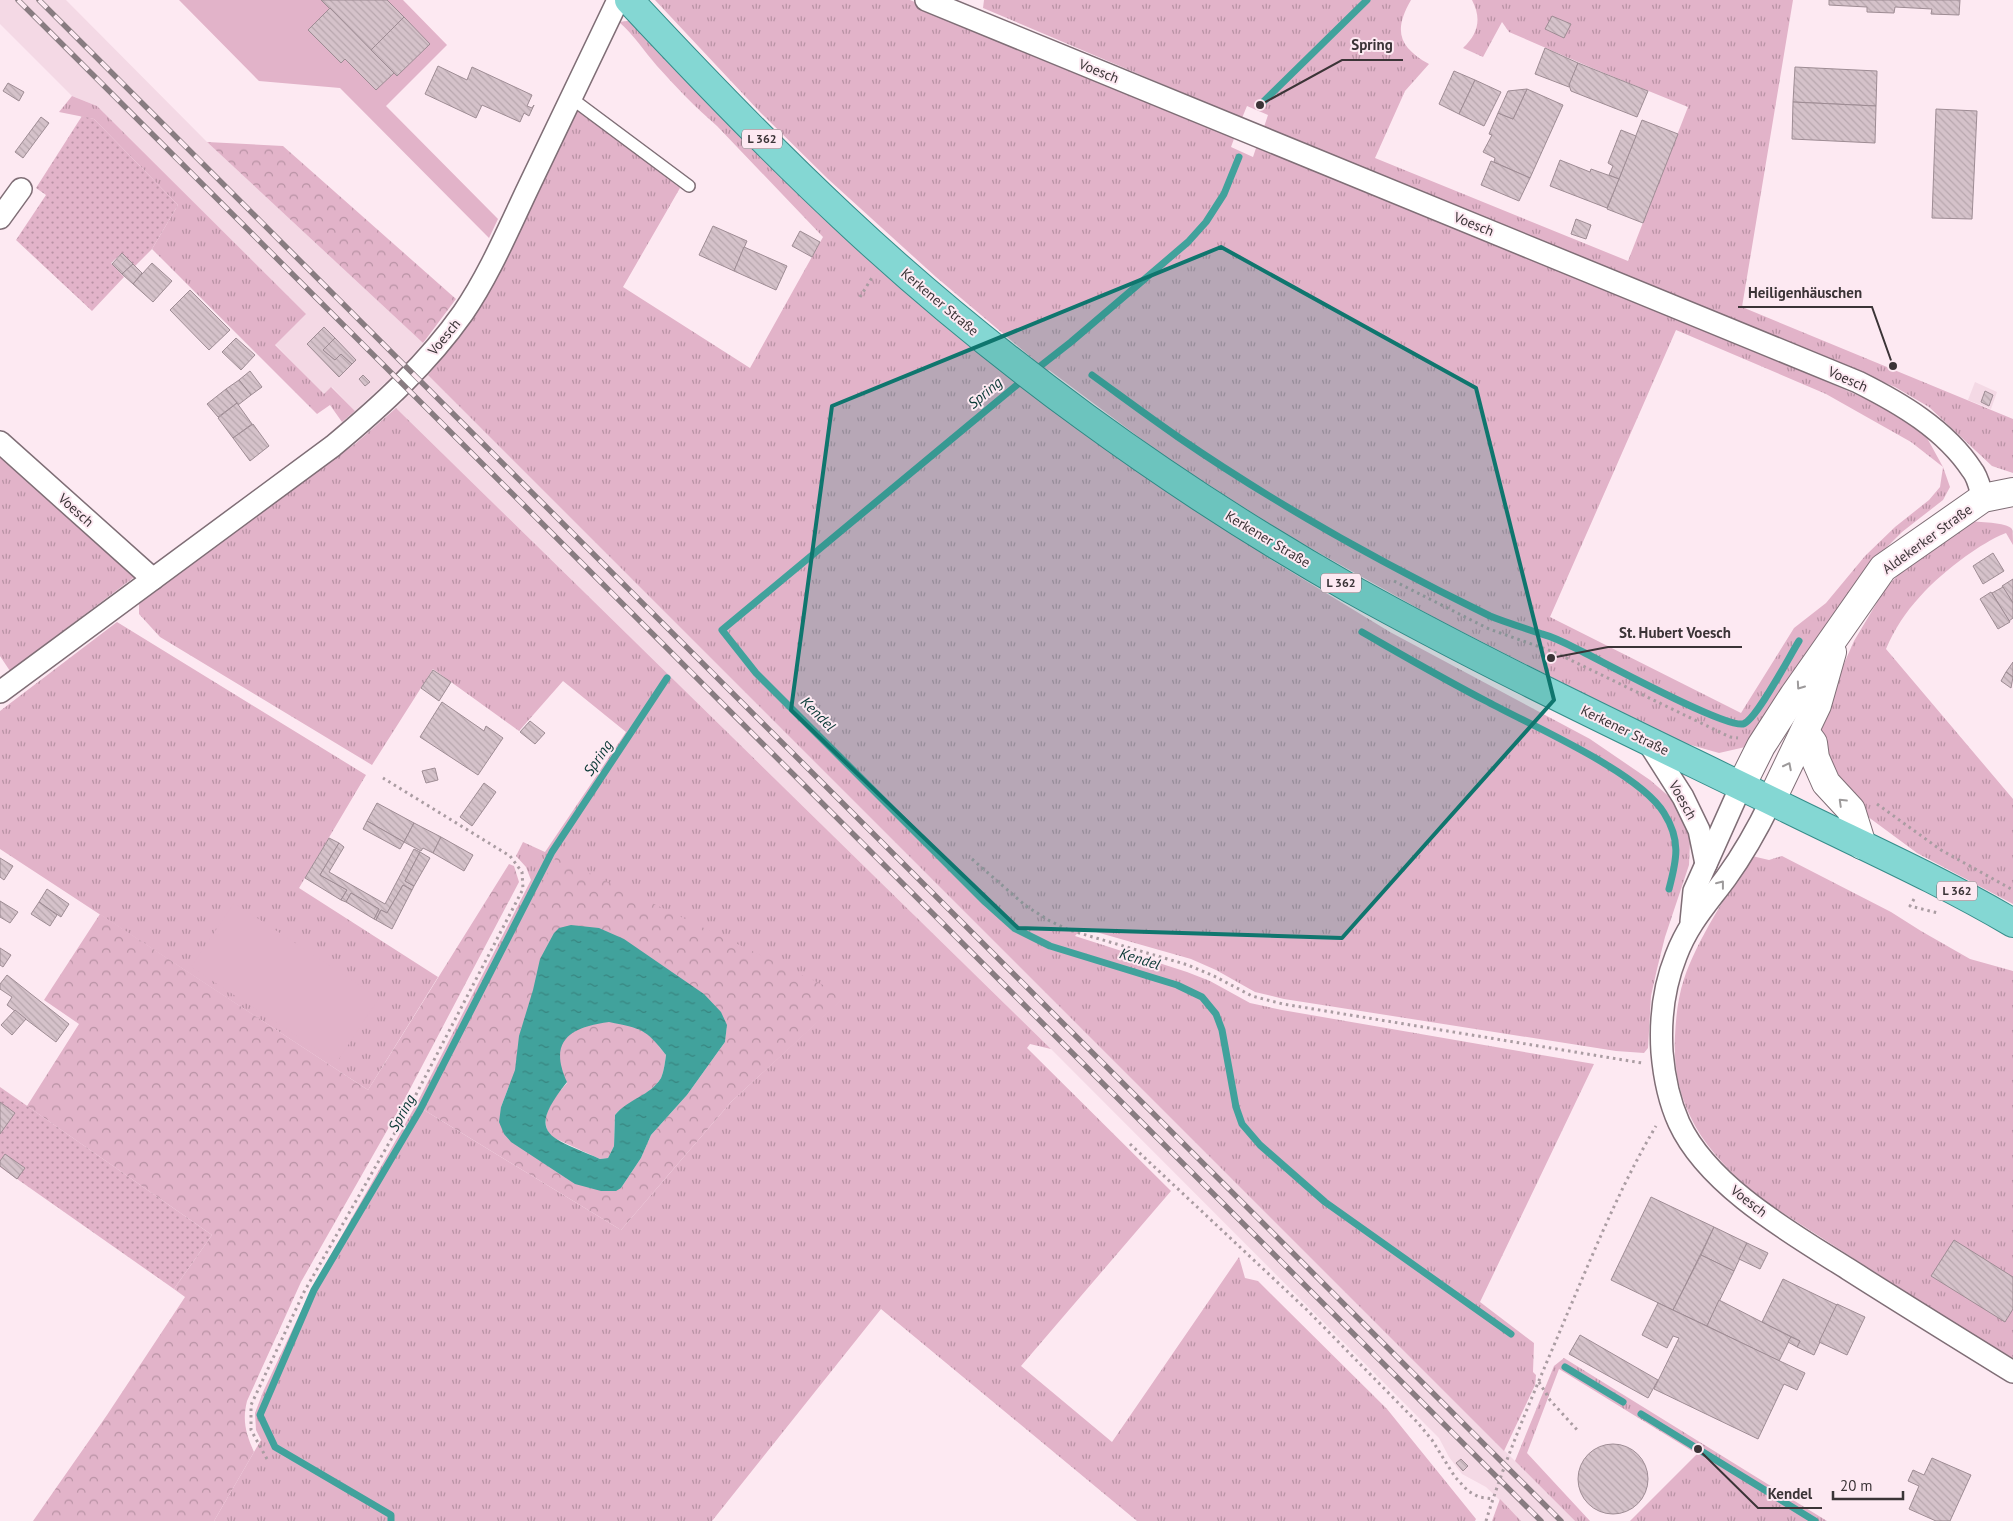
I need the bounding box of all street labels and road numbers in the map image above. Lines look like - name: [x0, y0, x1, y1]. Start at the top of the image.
- street label: Voesch: [1075, 54, 1122, 87]
- road number: L 362: [742, 130, 782, 148]
- street label: Voesch: [1450, 207, 1497, 240]
- street label: Kerkener Straße: [897, 264, 983, 340]
- street label: Voesch: [423, 315, 464, 360]
- street label: Voesch: [1824, 362, 1871, 396]
- street label: Voesch: [54, 489, 97, 531]
- street label: Aldekerker Straße: [1879, 500, 1975, 578]
- street label: Kerkener Straße: [1222, 507, 1314, 571]
- road number: L 362: [1321, 574, 1361, 592]
- street label: Kerkener Straße: [1578, 701, 1672, 759]
- street label: Voesch: [1665, 777, 1701, 823]
- road number: L 362: [1937, 881, 1977, 900]
- street label: Voesch: [1726, 1180, 1771, 1221]

